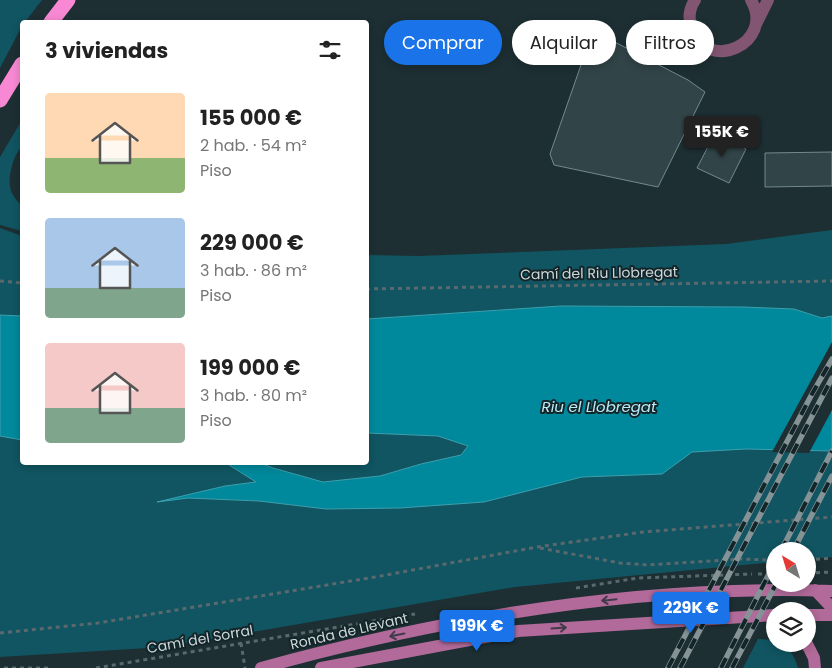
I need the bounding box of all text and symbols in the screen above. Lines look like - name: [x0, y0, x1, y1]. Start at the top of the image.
- chip: Comprar: [384, 20, 502, 65]
- chip: Alquilar: [512, 20, 616, 65]
- chip: Filtros: [626, 20, 714, 65]
- text: 3 viviendas: [45, 36, 168, 65]
- icon: filters: [316, 36, 344, 64]
- text: 155 000 €: [200, 103, 302, 132]
- icon: home: [85, 113, 145, 173]
- pin: 155K €: [681, 116, 763, 158]
- text: 155K €: [695, 120, 749, 143]
- text: 2 hab. · 54 m²: [200, 134, 307, 157]
- text: Piso: [200, 159, 232, 182]
- text: 229 000 €: [200, 228, 304, 257]
- icon: home: [85, 238, 145, 298]
- text: 3 hab. · 86 m²: [200, 259, 307, 282]
- street label: Camí del Riu Llobregat: [520, 262, 678, 284]
- text: Piso: [200, 284, 232, 307]
- text: 199 000 €: [200, 353, 300, 382]
- icon: home: [85, 363, 145, 423]
- text: 3 hab. · 80 m²: [200, 384, 307, 407]
- water label: Riu el Llobregat: [542, 396, 657, 417]
- text: Piso: [200, 409, 232, 432]
- north arrow: [766, 542, 816, 592]
- map controls: [766, 542, 816, 652]
- pin: 229K €: [650, 592, 732, 634]
- one-way arrow: [601, 595, 617, 604]
- text: 229K €: [663, 596, 719, 619]
- button: layers: [766, 602, 816, 652]
- street label: Ronda de Llevant: [288, 608, 410, 654]
- pin: 199K €: [436, 610, 518, 652]
- text: 199K €: [451, 614, 503, 637]
- street label: Camí del Sorral: [145, 620, 255, 658]
- one-way arrow: [550, 624, 566, 633]
- one-way arrow: [389, 631, 405, 640]

